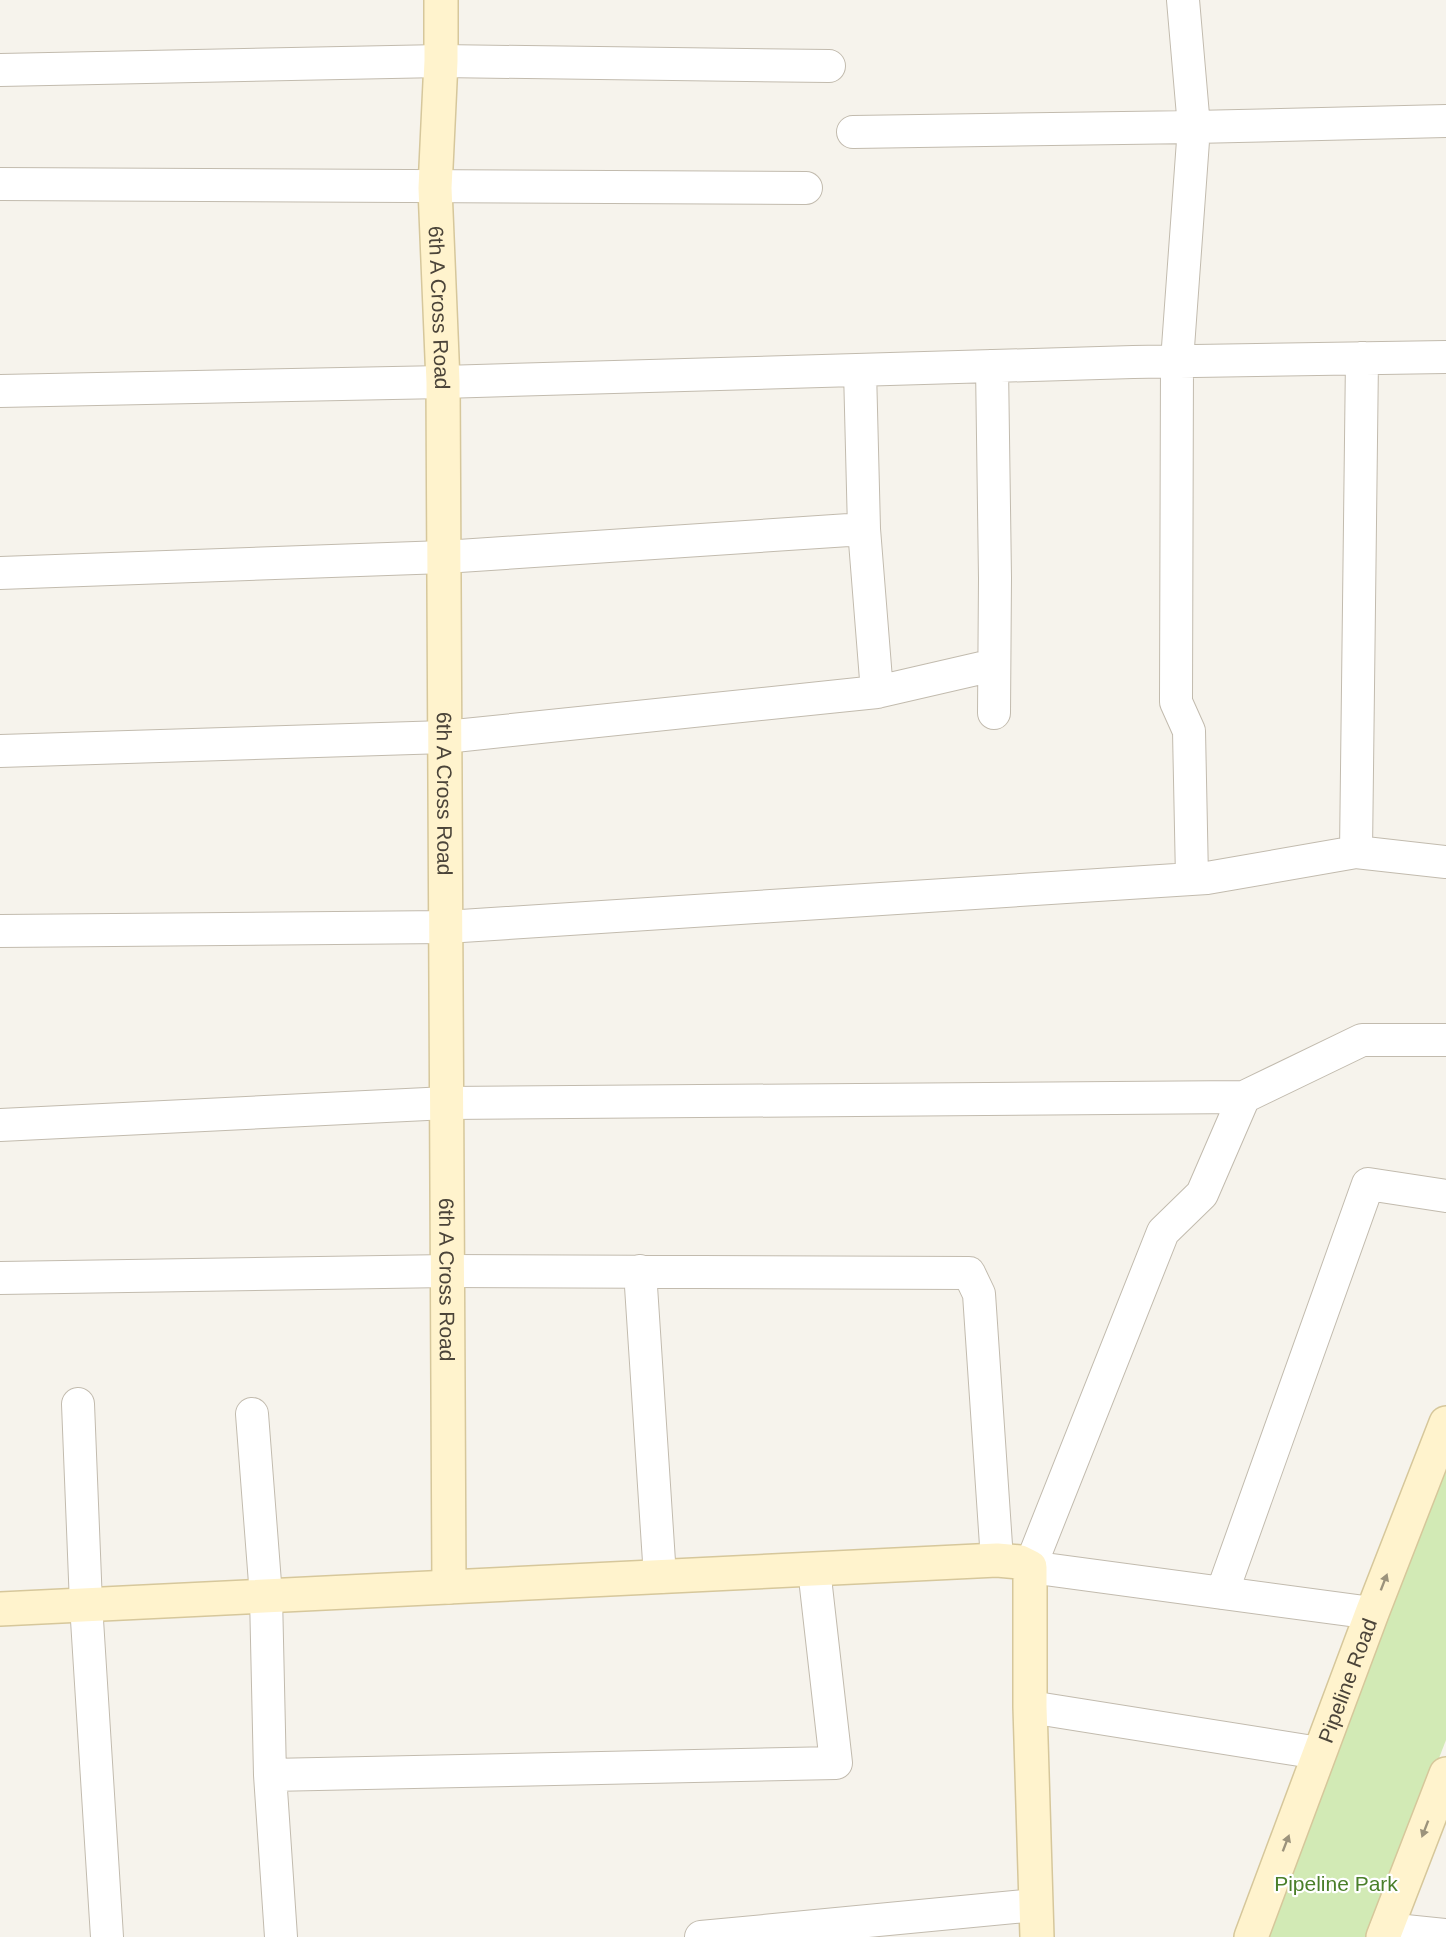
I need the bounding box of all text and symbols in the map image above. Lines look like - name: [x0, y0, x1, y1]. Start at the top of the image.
- street label: 6th A Cross Road: [425, 226, 455, 390]
- street label: 6th A Cross Road: [433, 712, 457, 876]
- street label: 6th A Cross Road: [436, 1198, 459, 1362]
- one-way arrow: [1379, 1572, 1389, 1590]
- street label: Pipeline Road: [1313, 1615, 1381, 1746]
- one-way arrow: [1420, 1820, 1429, 1838]
- one-way arrow: [1282, 1834, 1291, 1852]
- park label: Pipeline Park: [1274, 1872, 1398, 1895]

